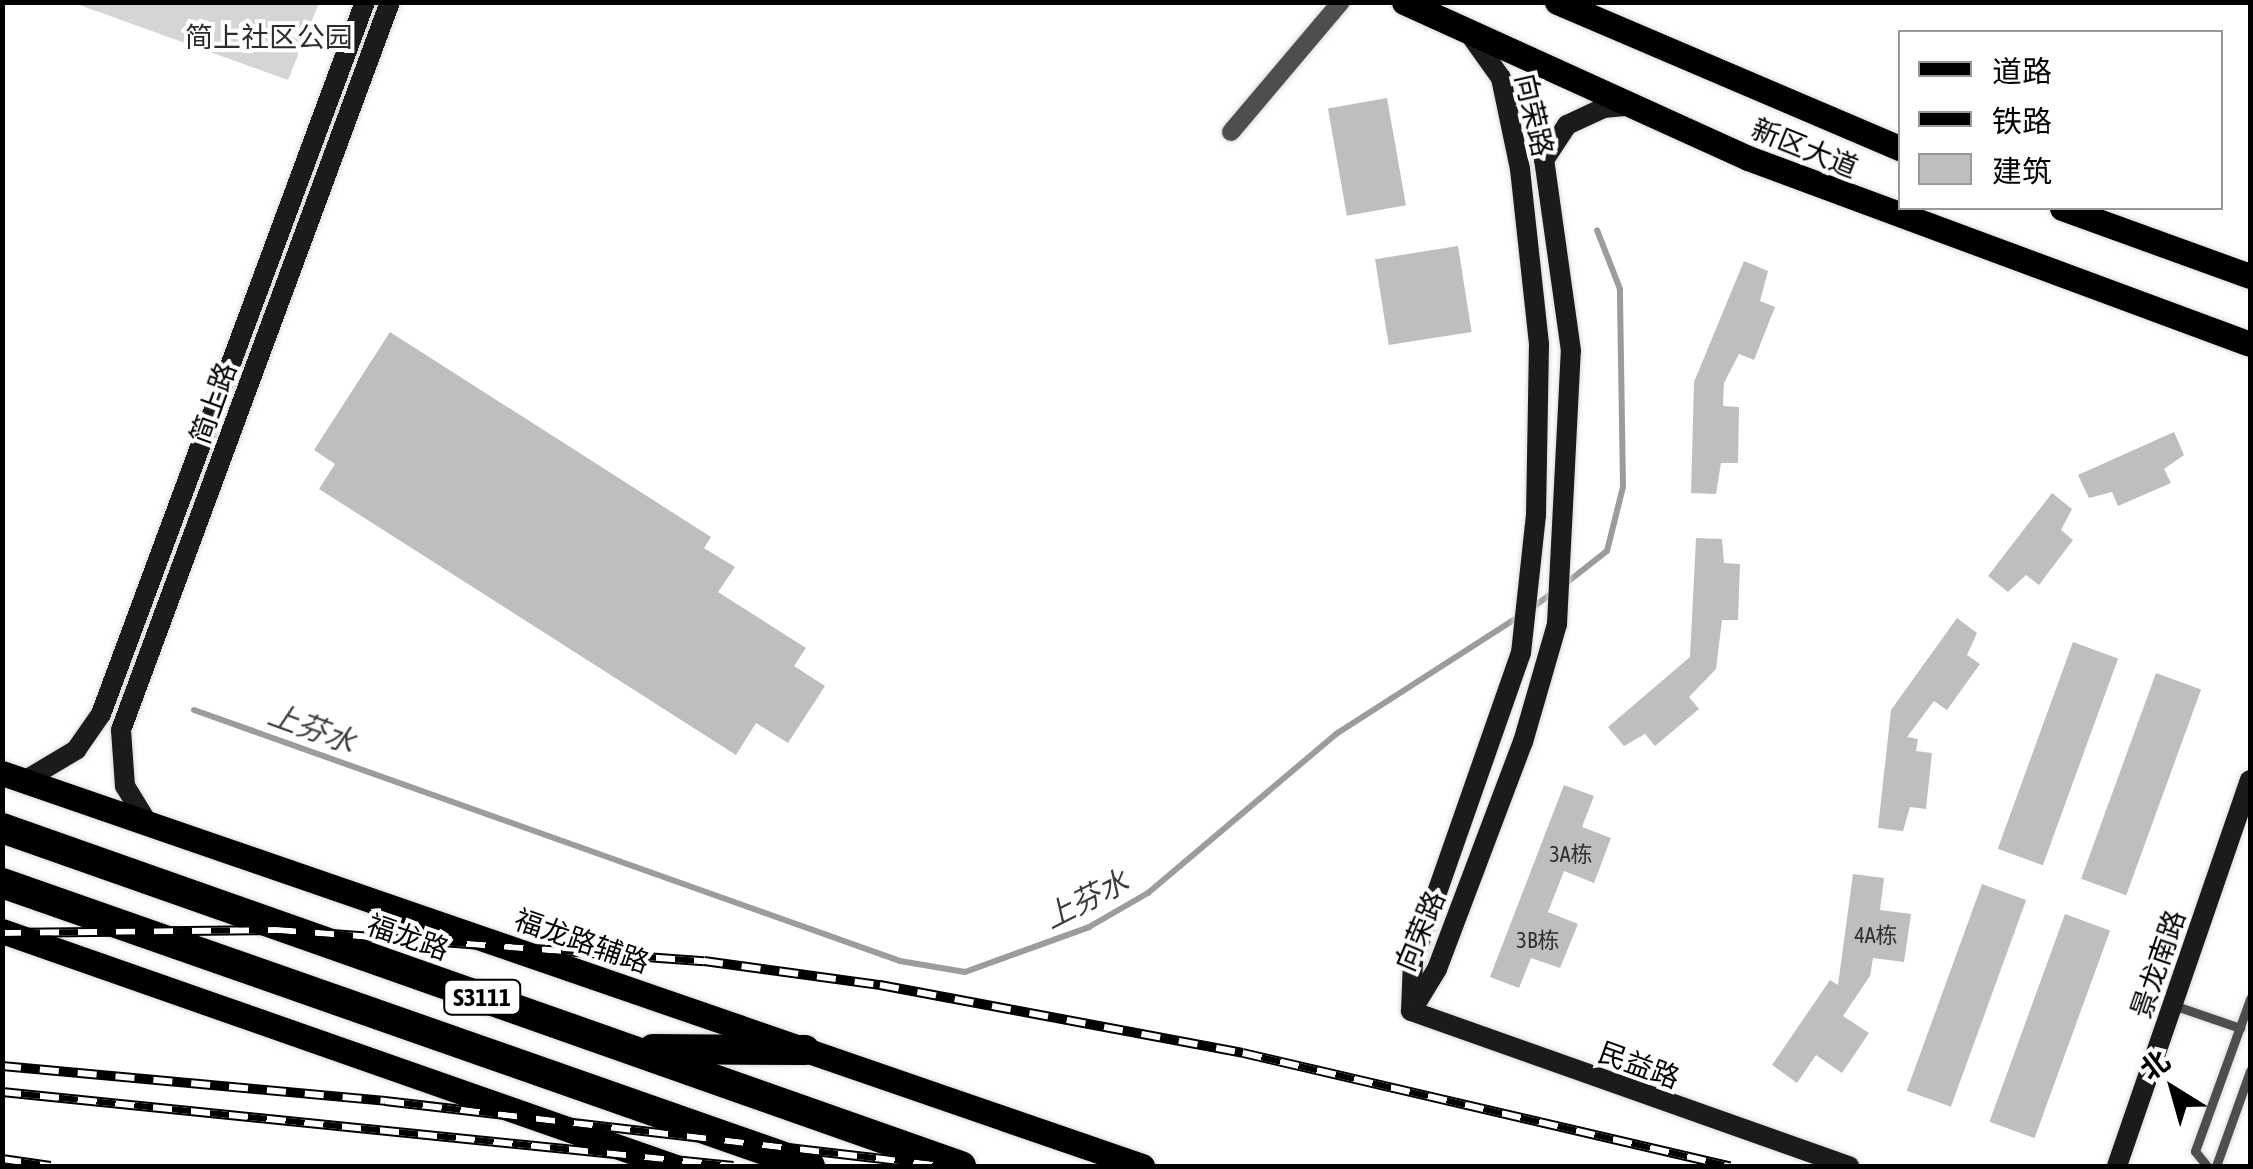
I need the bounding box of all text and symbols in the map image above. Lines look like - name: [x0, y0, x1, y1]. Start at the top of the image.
- park label: 简上社区公园: [185, 20, 353, 54]
- legend: [1898, 30, 2223, 210]
- text: 道路: [1992, 54, 2052, 88]
- street label: 向荣路: [1508, 70, 1560, 160]
- text: 铁路: [1992, 104, 2052, 138]
- street label: 新区大道: [1747, 111, 1863, 185]
- text: 建筑: [1992, 154, 2052, 188]
- street label: 简上路: [183, 358, 243, 448]
- water label: 上芬水: [264, 696, 360, 760]
- house number: 3A栋: [1549, 842, 1593, 868]
- water label: 上芬水: [1038, 863, 1134, 935]
- street label: 向荣路: [1388, 886, 1452, 976]
- street label: 福龙路辅路: [510, 902, 654, 980]
- street label: 景龙南路: [2124, 906, 2192, 1022]
- street label: 福龙路: [363, 907, 453, 967]
- house number: 4A栋: [1854, 923, 1898, 949]
- house number: 3B栋: [1517, 928, 1559, 954]
- road number: S3111: [442, 977, 522, 1017]
- street label: 民益路: [1594, 1035, 1684, 1095]
- north arrow: [2123, 1039, 2223, 1139]
- text: 北: [2134, 1044, 2176, 1086]

